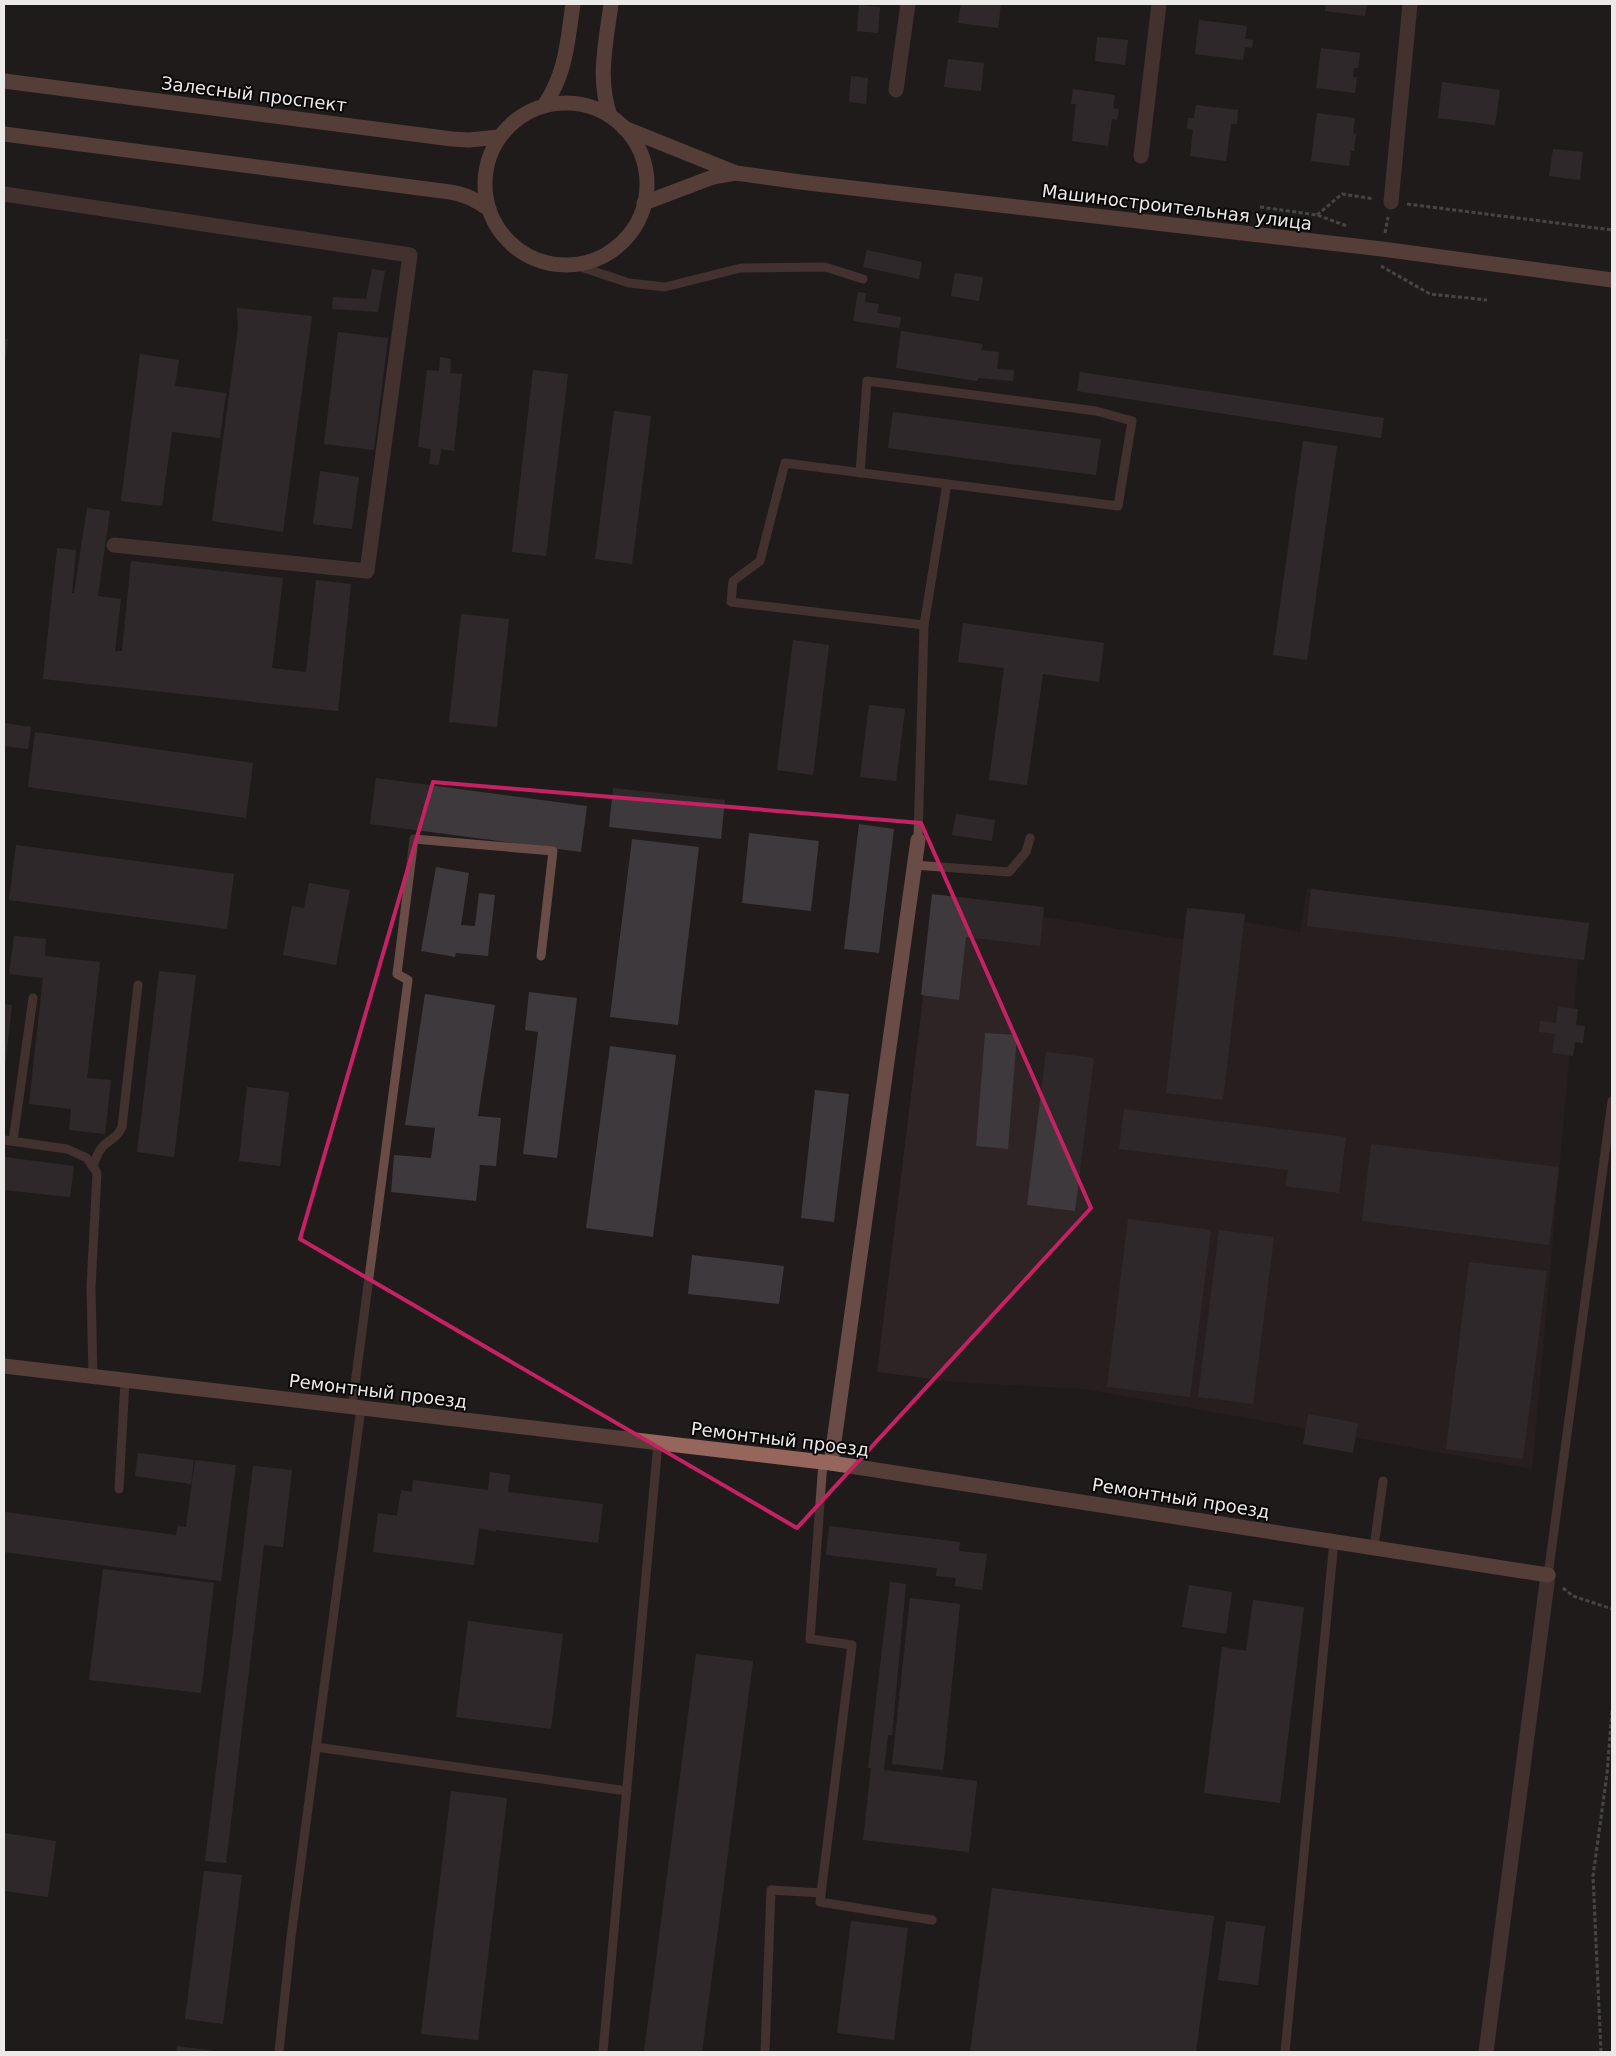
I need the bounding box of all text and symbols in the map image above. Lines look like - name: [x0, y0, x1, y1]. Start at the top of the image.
- street label: Залесный проспект: [160, 72, 348, 116]
- street label: Машиностроительная улица: [1041, 180, 1313, 234]
- street label: Ремонтный проезд: [288, 1370, 468, 1412]
- street label: Ремонтный проезд: [690, 1418, 870, 1460]
- street label: Ремонтный проезд: [1091, 1474, 1271, 1522]

